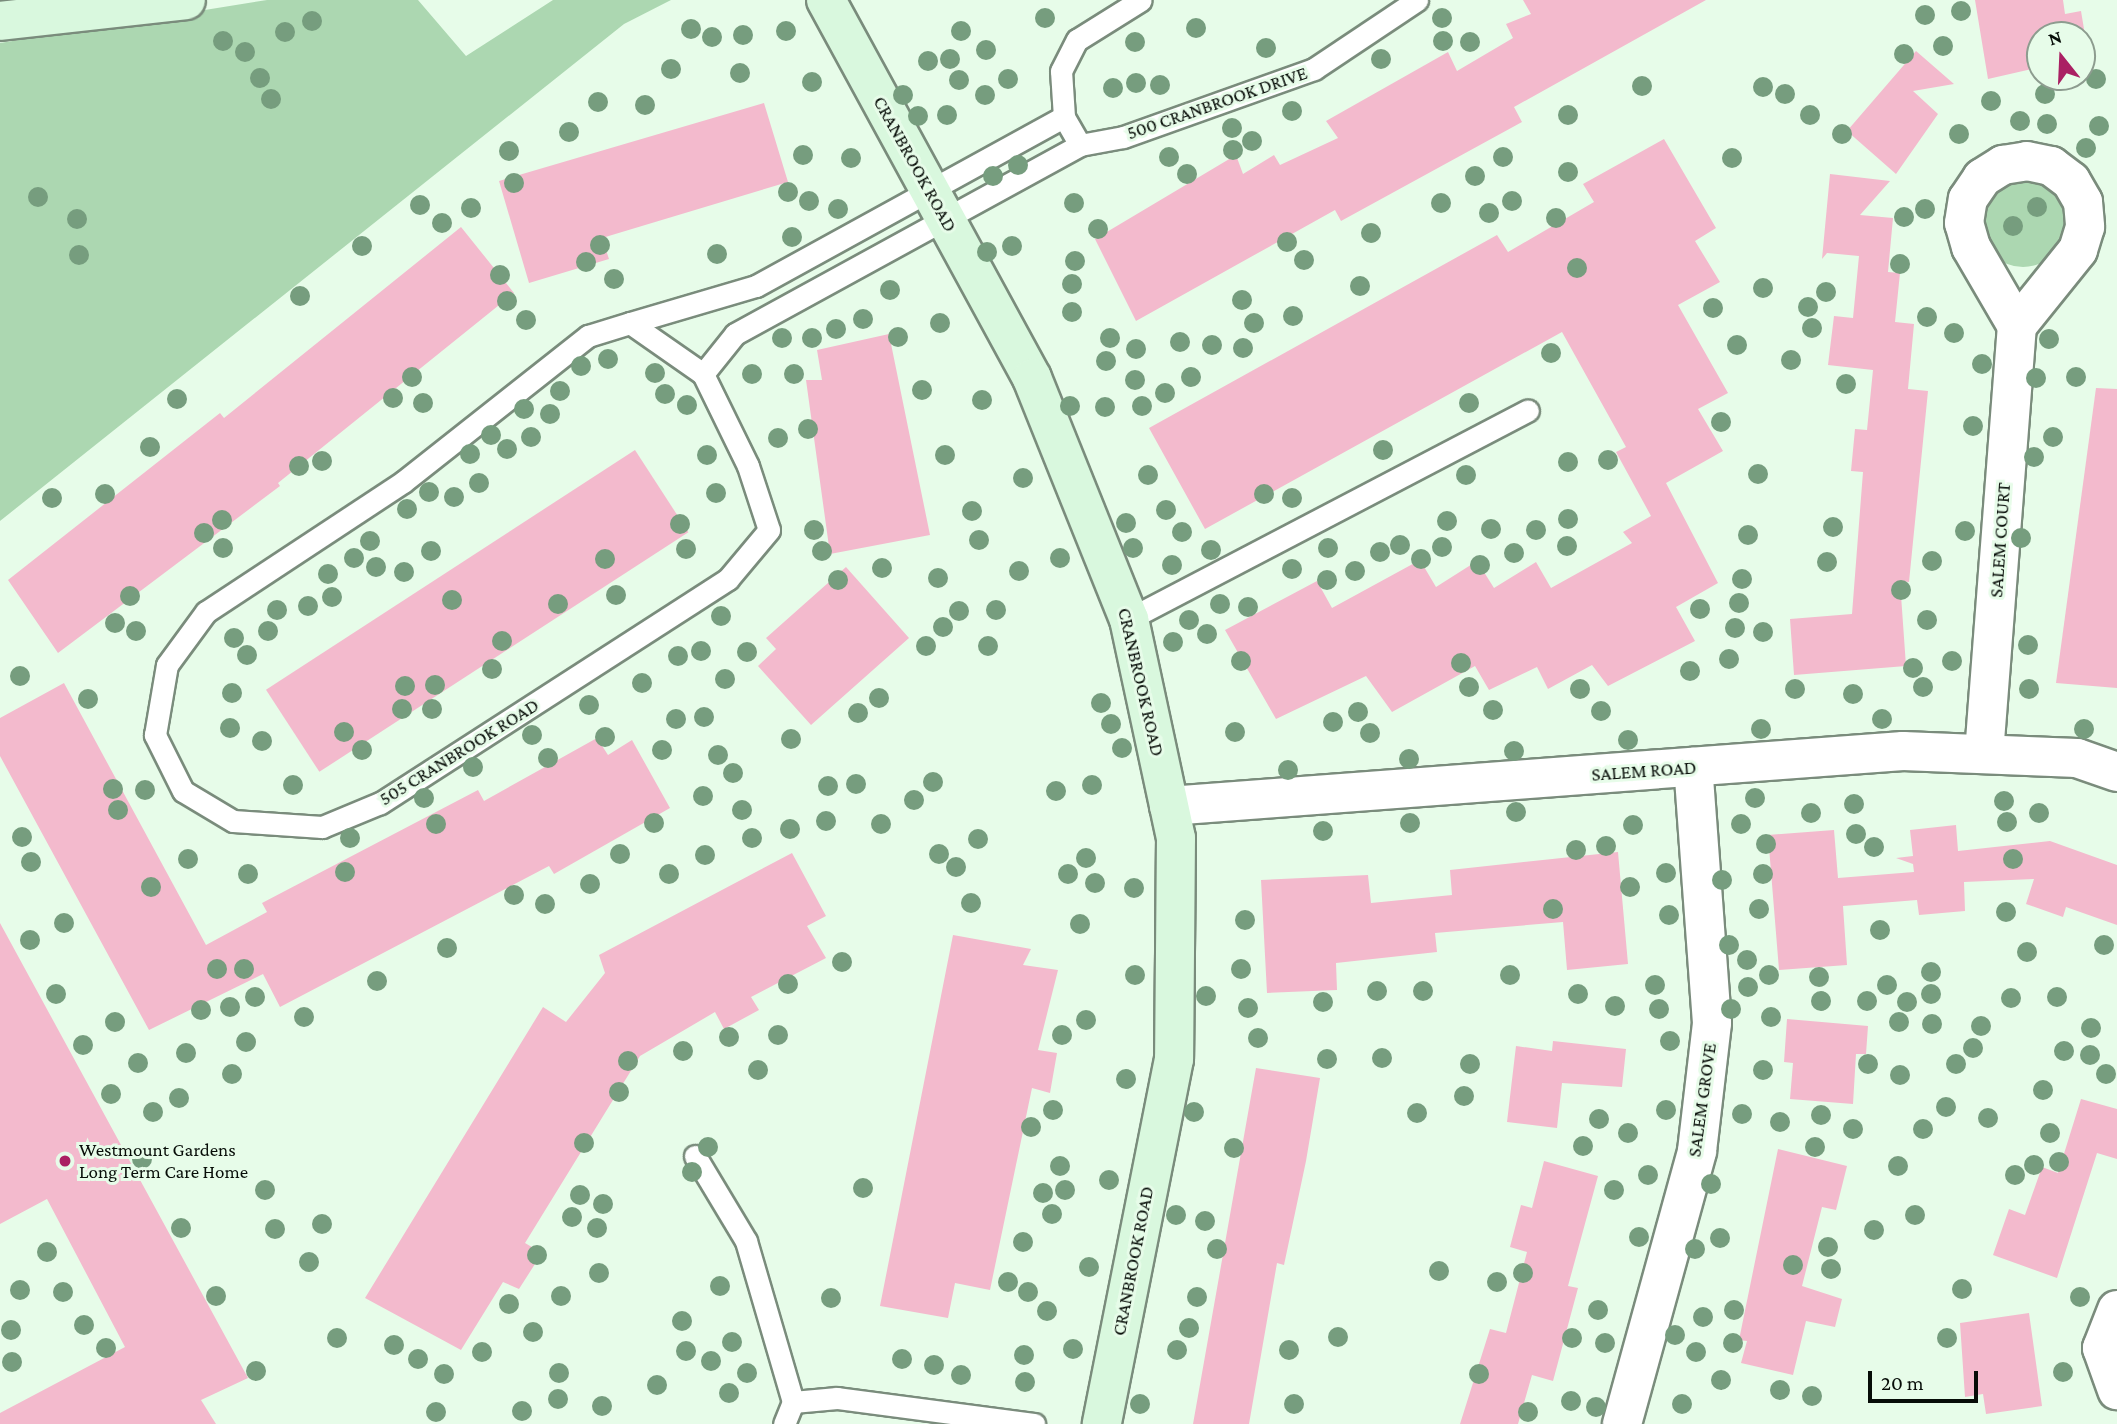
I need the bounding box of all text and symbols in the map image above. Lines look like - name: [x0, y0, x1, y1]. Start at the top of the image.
- north arrow: [2026, 21, 2096, 91]
- text: N: [2046, 25, 2064, 49]
- street label: 500 CRANBROOK DRIVE: [1124, 61, 1310, 145]
- street label: CRANBROOK ROAD: [868, 92, 962, 236]
- street label: SALEM COURT: [1985, 482, 2015, 598]
- street label: CRANBROOK ROAD: [1113, 606, 1169, 758]
- street label: 505 CRANBROOK ROAD: [375, 694, 543, 810]
- street label: SALEM ROAD: [1591, 756, 1697, 786]
- street label: SALEM GROVE: [1683, 1042, 1721, 1158]
- place label: Westmount Gardens Long Term Care Home: [79, 1139, 248, 1183]
- marker: Westmount Gardens Long Term Care Home: [57, 1153, 73, 1169]
- street label: CRANBROOK ROAD: [1107, 1184, 1159, 1338]
- scale bar: [1872, 1358, 1982, 1402]
- text: 20 m: [1881, 1371, 1924, 1395]

